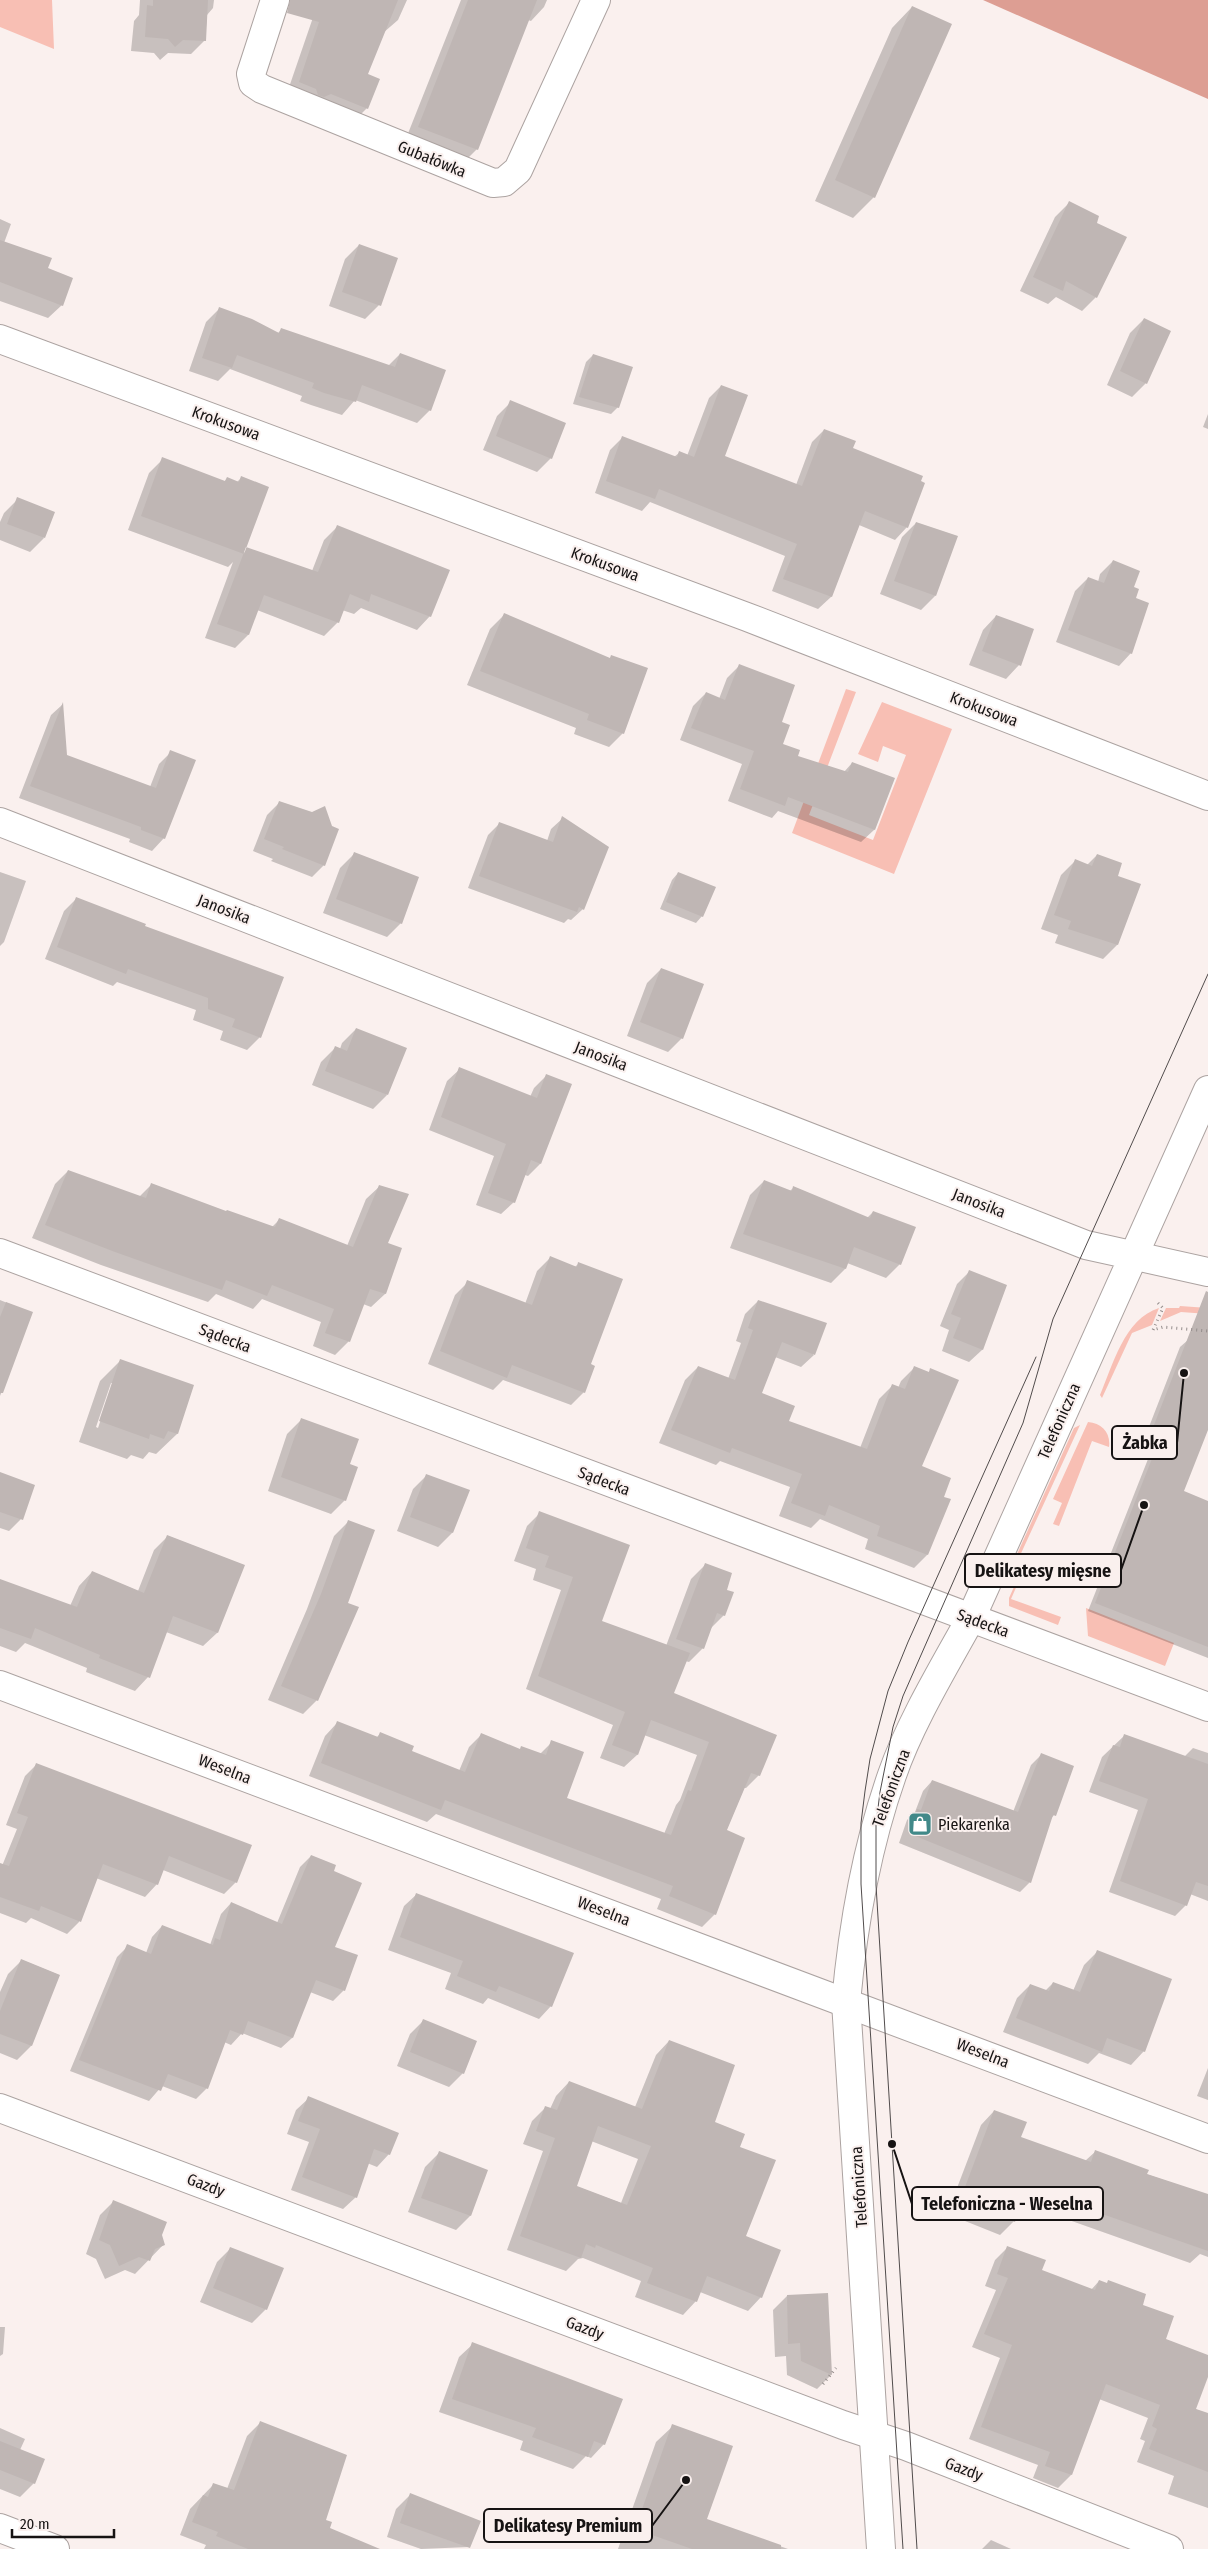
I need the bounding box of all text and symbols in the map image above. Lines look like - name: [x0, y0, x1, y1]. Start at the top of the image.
- street label: Gubałówka: [395, 137, 469, 181]
- street label: Krokusowa: [189, 402, 263, 444]
- street label: Krokusowa: [568, 543, 642, 585]
- street label: Krokusowa: [947, 687, 1021, 731]
- street label: Janosika: [195, 890, 253, 928]
- street label: Janosika: [572, 1037, 630, 1075]
- street label: Janosika: [950, 1184, 1008, 1222]
- street label: Sądecka: [196, 1319, 254, 1358]
- street label: Telefoniczna: [1034, 1380, 1084, 1462]
- callout: Żabka: [1112, 1426, 1177, 1459]
- text: Żabka: [1122, 1432, 1168, 1454]
- street label: Sądecka: [575, 1462, 633, 1501]
- callout: Delikatesy mięsne: [965, 1554, 1121, 1587]
- text: Delikatesy mięsne: [975, 1560, 1111, 1582]
- street label: Sądecka: [954, 1605, 1012, 1642]
- street label: Telefoniczna: [868, 1746, 914, 1830]
- street label: Weselna: [196, 1750, 254, 1788]
- shop icon: Piekarenka: [907, 1811, 933, 1837]
- place label: Piekarenka: [938, 1815, 1010, 1834]
- street label: Weselna: [575, 1892, 633, 1930]
- street label: Weselna: [954, 2034, 1012, 2072]
- street label: Telefoniczna: [847, 2146, 871, 2228]
- street label: Gazdy: [184, 2169, 228, 2201]
- callout: Telefoniczna - Weselna: [912, 2187, 1103, 2220]
- text: Telefoniczna - Weselna: [921, 2193, 1093, 2215]
- street label: Gazdy: [563, 2312, 607, 2344]
- street label: Gazdy: [942, 2453, 986, 2485]
- scale bar: [12, 2506, 115, 2538]
- callout: Delikatesy Premium: [484, 2509, 652, 2542]
- text: 20 m: [20, 2515, 50, 2533]
- text: Delikatesy Premium: [494, 2515, 642, 2537]

